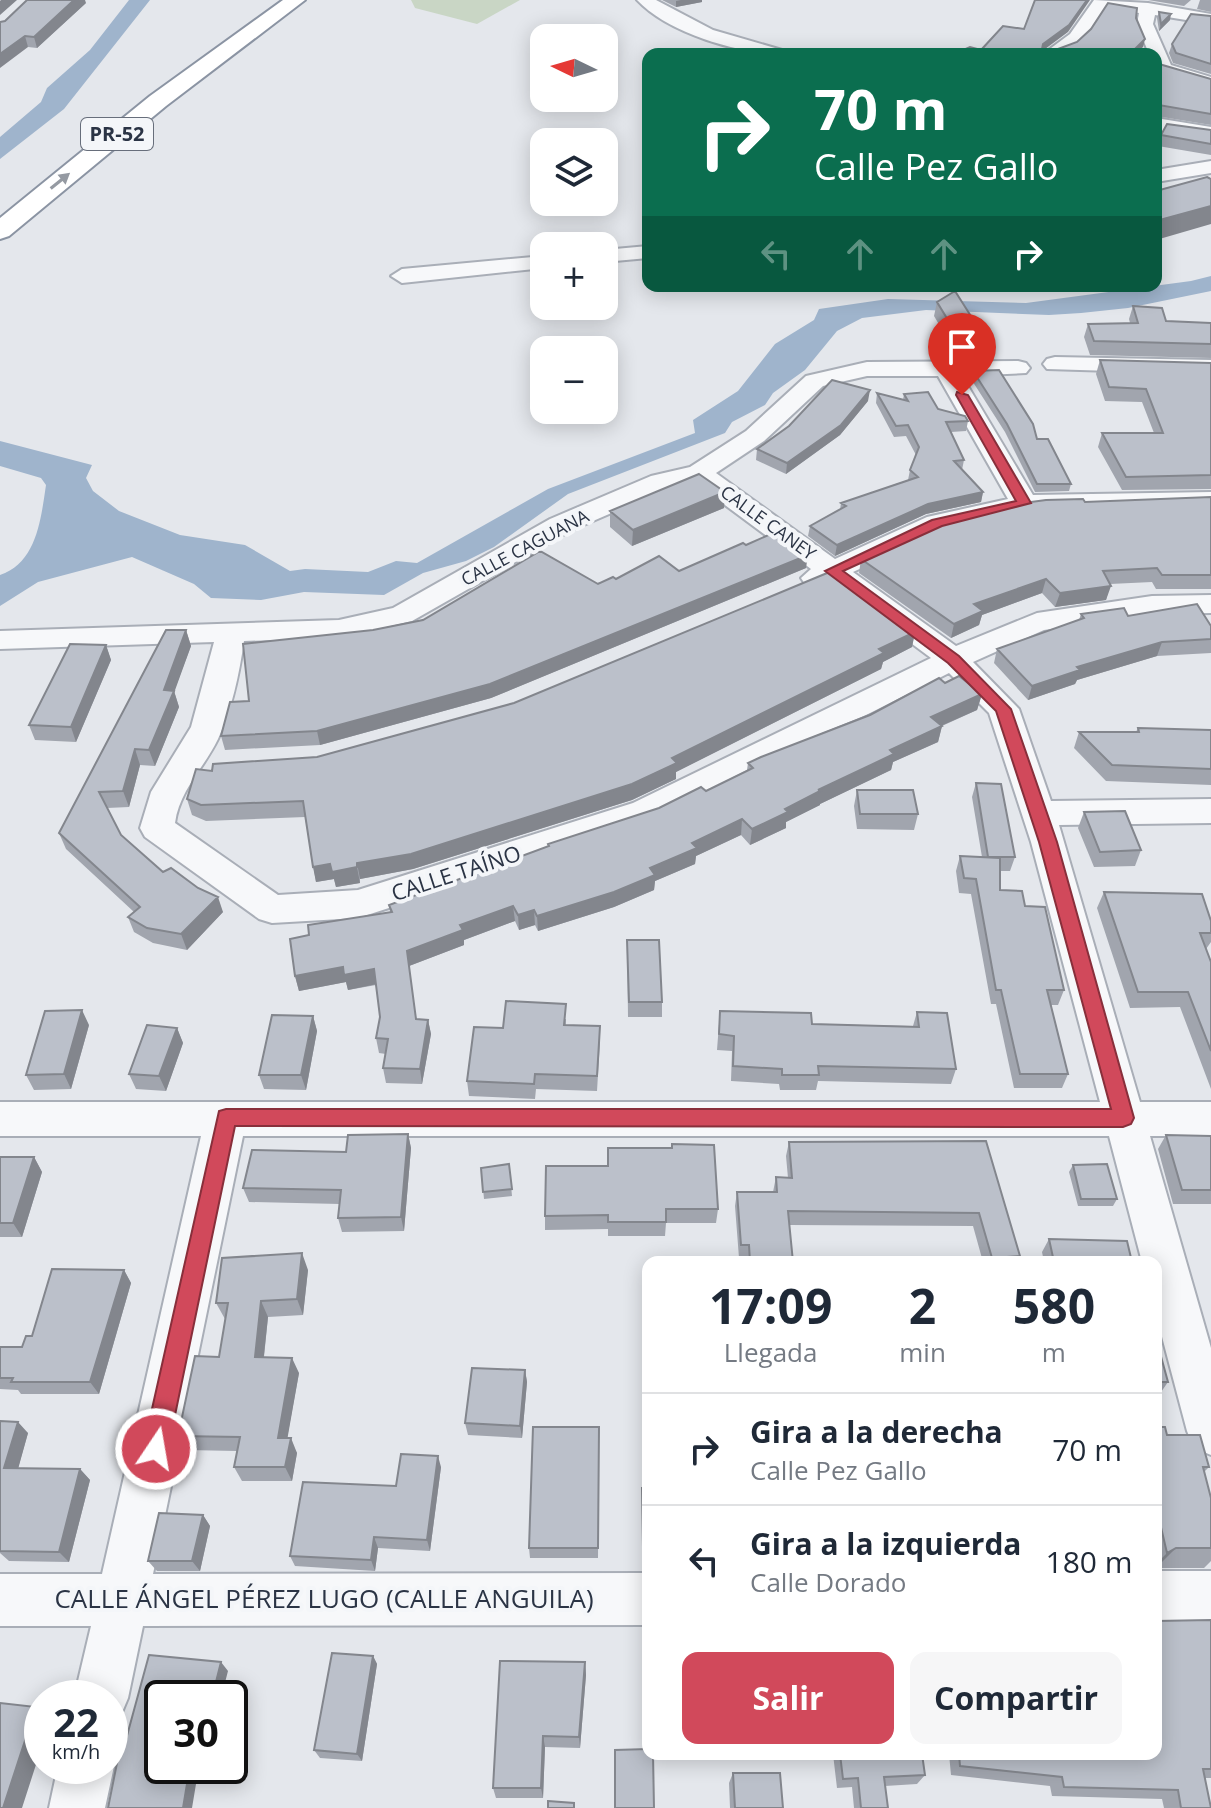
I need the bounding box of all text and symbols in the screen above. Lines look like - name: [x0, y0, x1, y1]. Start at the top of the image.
- north arrow: [530, 24, 618, 112]
- map controls: [530, 24, 618, 424]
- text: 70 m: [814, 70, 948, 146]
- icon: right: [682, 80, 786, 184]
- road number: PR-52: [81, 118, 153, 150]
- button: layers: [530, 128, 618, 216]
- text: Calle Pez Gallo: [814, 142, 1059, 191]
- one-way arrow: [49, 172, 70, 189]
- button: +: [530, 232, 618, 320]
- icon: left: [754, 232, 798, 276]
- icon: ahead: [838, 232, 882, 276]
- icon: ahead: [922, 232, 966, 276]
- icon: right: [1006, 232, 1050, 276]
- pin: [928, 313, 996, 395]
- icon: arrive: [940, 325, 984, 369]
- button: −: [530, 336, 618, 424]
- street label: CALLE CANEY: [716, 479, 822, 566]
- street label: CALLE CAGUANA: [456, 503, 593, 591]
- street label: CALLE TAÍNO: [387, 837, 524, 907]
- text: 17:09: [709, 1273, 832, 1338]
- text: 2: [909, 1273, 936, 1338]
- text: 580: [1013, 1273, 1095, 1338]
- text: Llegada: [724, 1334, 817, 1370]
- text: min: [899, 1334, 946, 1370]
- text: m: [1042, 1334, 1066, 1370]
- position arrow: [114, 1407, 198, 1491]
- text: Gira a la derecha: [750, 1411, 1003, 1452]
- icon: right: [682, 1427, 726, 1471]
- text: 70 m: [1052, 1429, 1122, 1470]
- text: Calle Pez Gallo: [750, 1452, 927, 1488]
- text: Gira a la izquierda: [750, 1523, 1022, 1564]
- icon: left: [682, 1539, 726, 1583]
- text: 180 m: [1046, 1541, 1133, 1582]
- text: Calle Dorado: [750, 1564, 906, 1600]
- street label: CALLE ÁNGEL PÉREZ LUGO (CALLE ANGUILA): [54, 1580, 594, 1616]
- button: Salir: [682, 1652, 894, 1744]
- button: Compartir: [910, 1652, 1122, 1744]
- speed limit sign: 30: [144, 1680, 248, 1784]
- text: 22: [53, 1694, 99, 1749]
- text: km/h: [52, 1738, 100, 1765]

